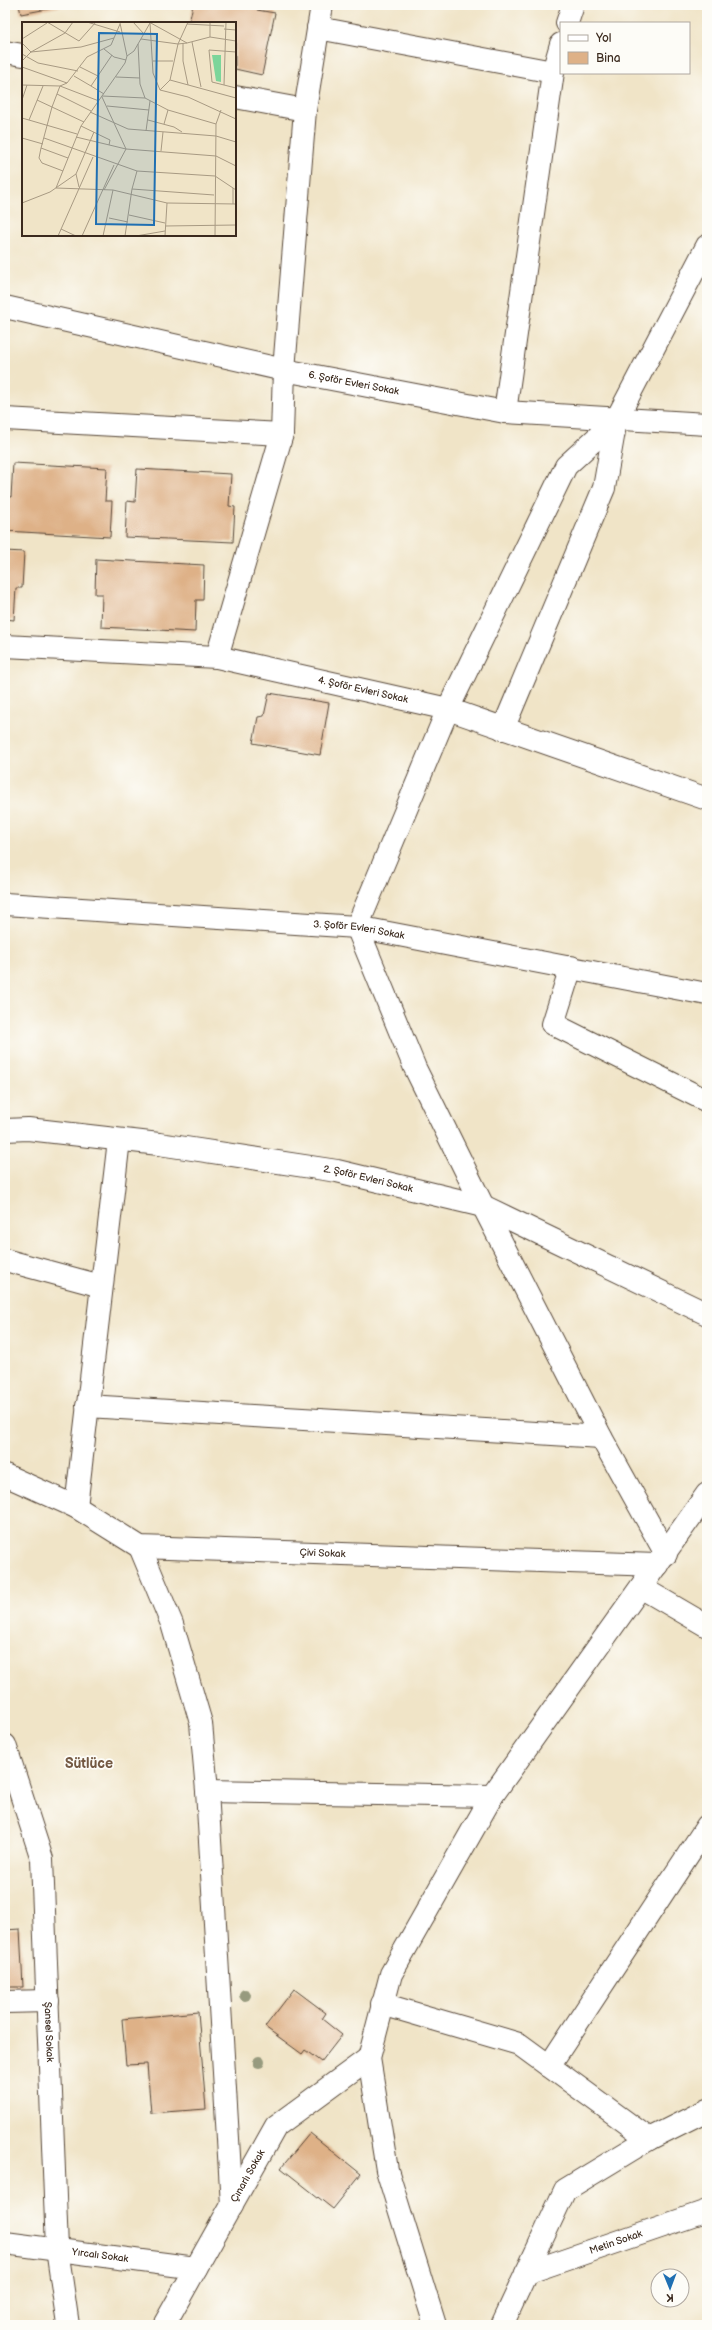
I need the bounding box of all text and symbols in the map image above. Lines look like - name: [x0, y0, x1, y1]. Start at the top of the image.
- inset map: [22, 22, 236, 236]
- legend: [560, 22, 690, 74]
- text: Yol: [595, 31, 611, 46]
- text: Bina: [596, 51, 621, 66]
- street label: 6. Şoför Evleri Sokak: [307, 369, 400, 398]
- street label: 4. Şoför Evleri Sokak: [317, 674, 409, 706]
- street label: 3. Şoför Evleri Sokak: [313, 918, 406, 942]
- street label: 2. Şoför Evleri Sokak: [322, 1163, 414, 1195]
- street label: Çivi Sokak: [299, 1547, 346, 1560]
- district label: Sütlüce: [65, 1755, 113, 1772]
- street label: Şansel Sokak: [42, 2002, 56, 2062]
- street label: Çınarlı Sokak: [228, 2147, 268, 2204]
- street label: Metin Sokak: [588, 2228, 644, 2257]
- street label: Yırcalı Sokak: [70, 2246, 129, 2265]
- north arrow: [650, 2268, 690, 2308]
- text: K: [666, 2291, 674, 2304]

